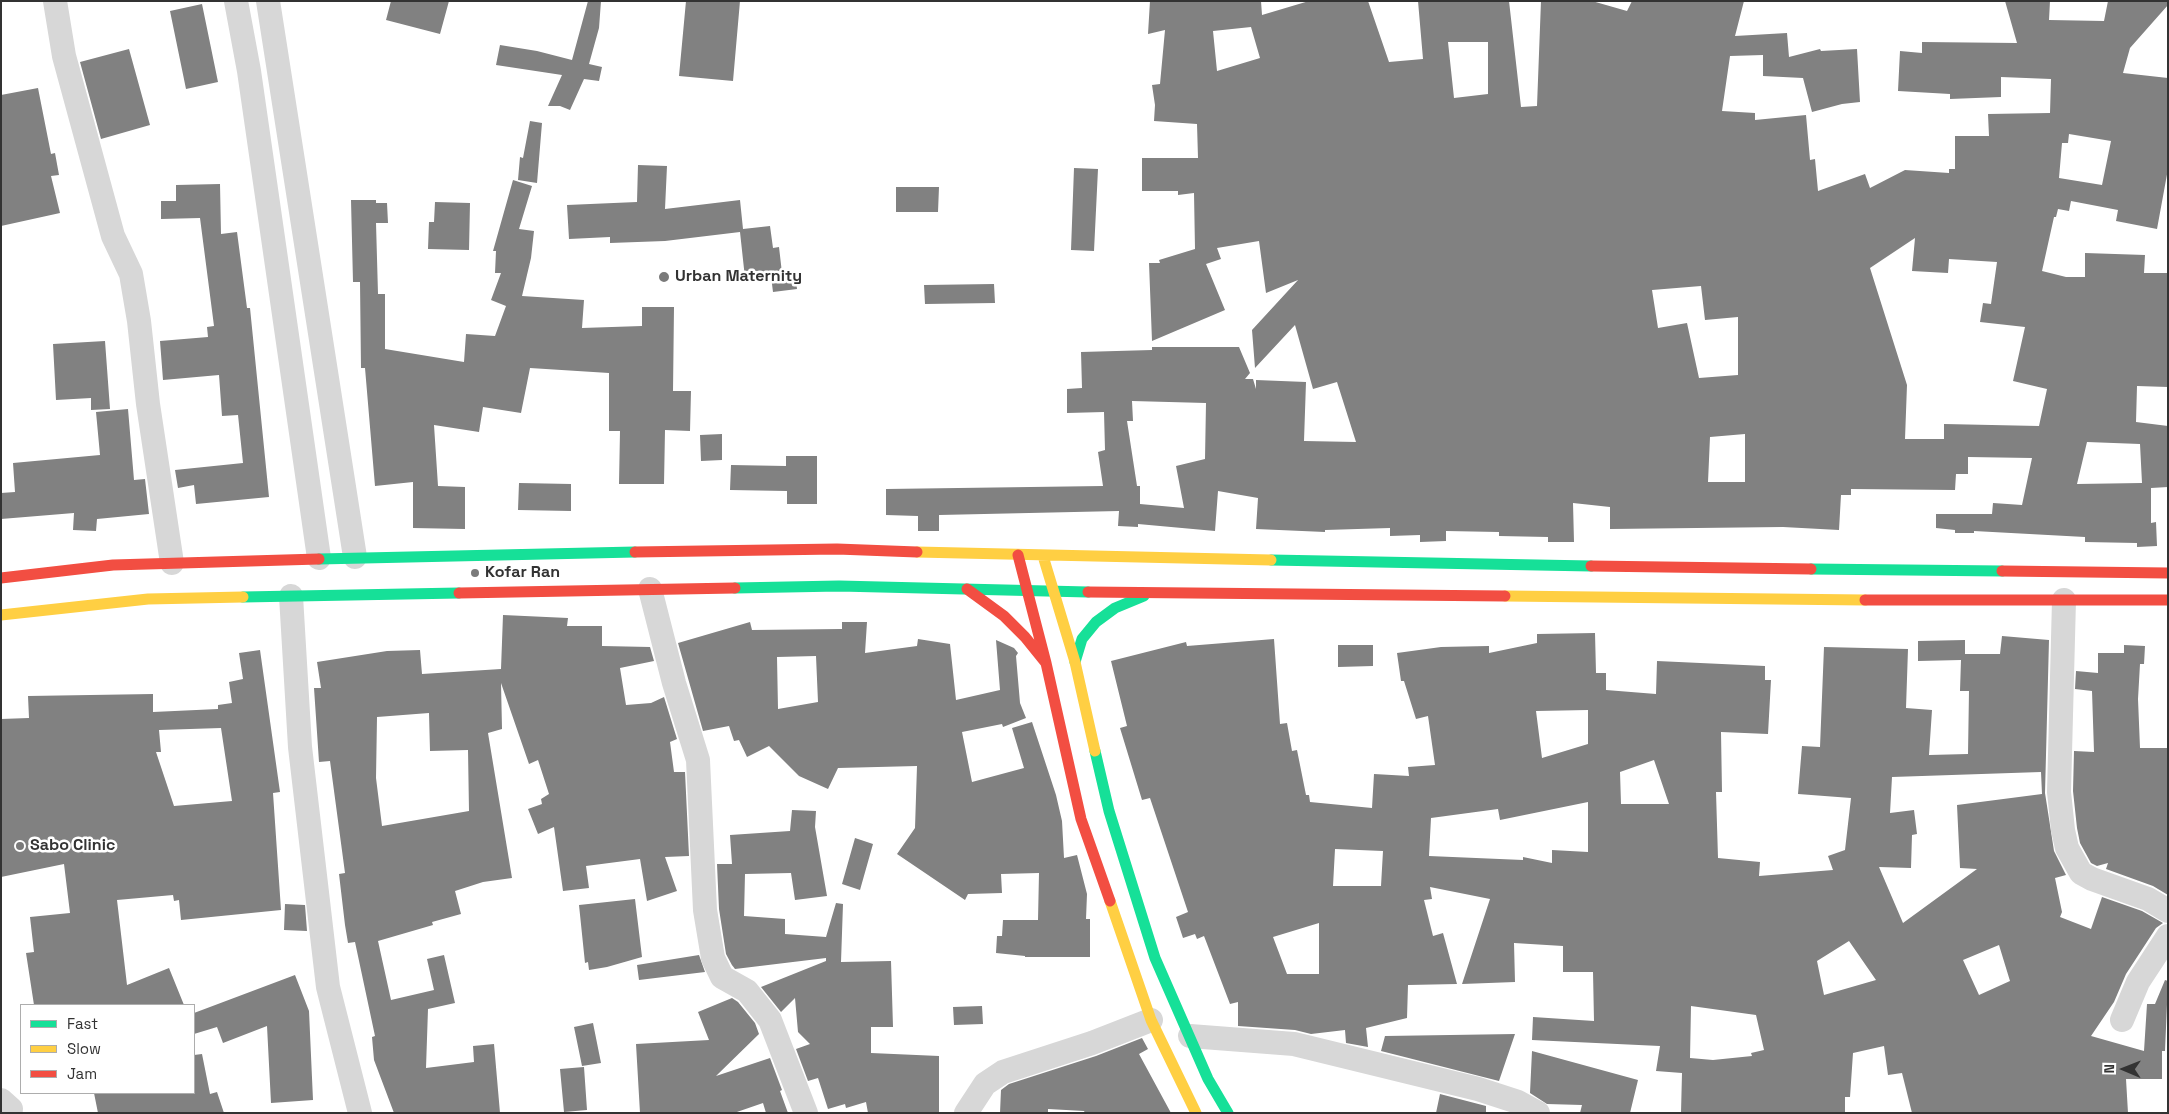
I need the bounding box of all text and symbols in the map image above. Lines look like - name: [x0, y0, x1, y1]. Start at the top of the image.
- place label: Urban Maternity: [675, 267, 802, 287]
- marker: Urban Maternity: [657, 270, 671, 284]
- place label: Kofar Ran: [485, 563, 560, 583]
- marker: Kofar Ran: [469, 567, 481, 579]
- place label: Sabo Clinic: [30, 836, 115, 856]
- marker: Sabo Clinic: [14, 840, 26, 852]
- legend: [20, 1004, 195, 1094]
- text: Fast: [67, 1014, 98, 1033]
- text: Slow: [67, 1039, 101, 1058]
- north arrow: [2099, 1044, 2149, 1094]
- text: Jam: [67, 1064, 97, 1083]
- text: N: [2100, 1064, 2118, 1074]

